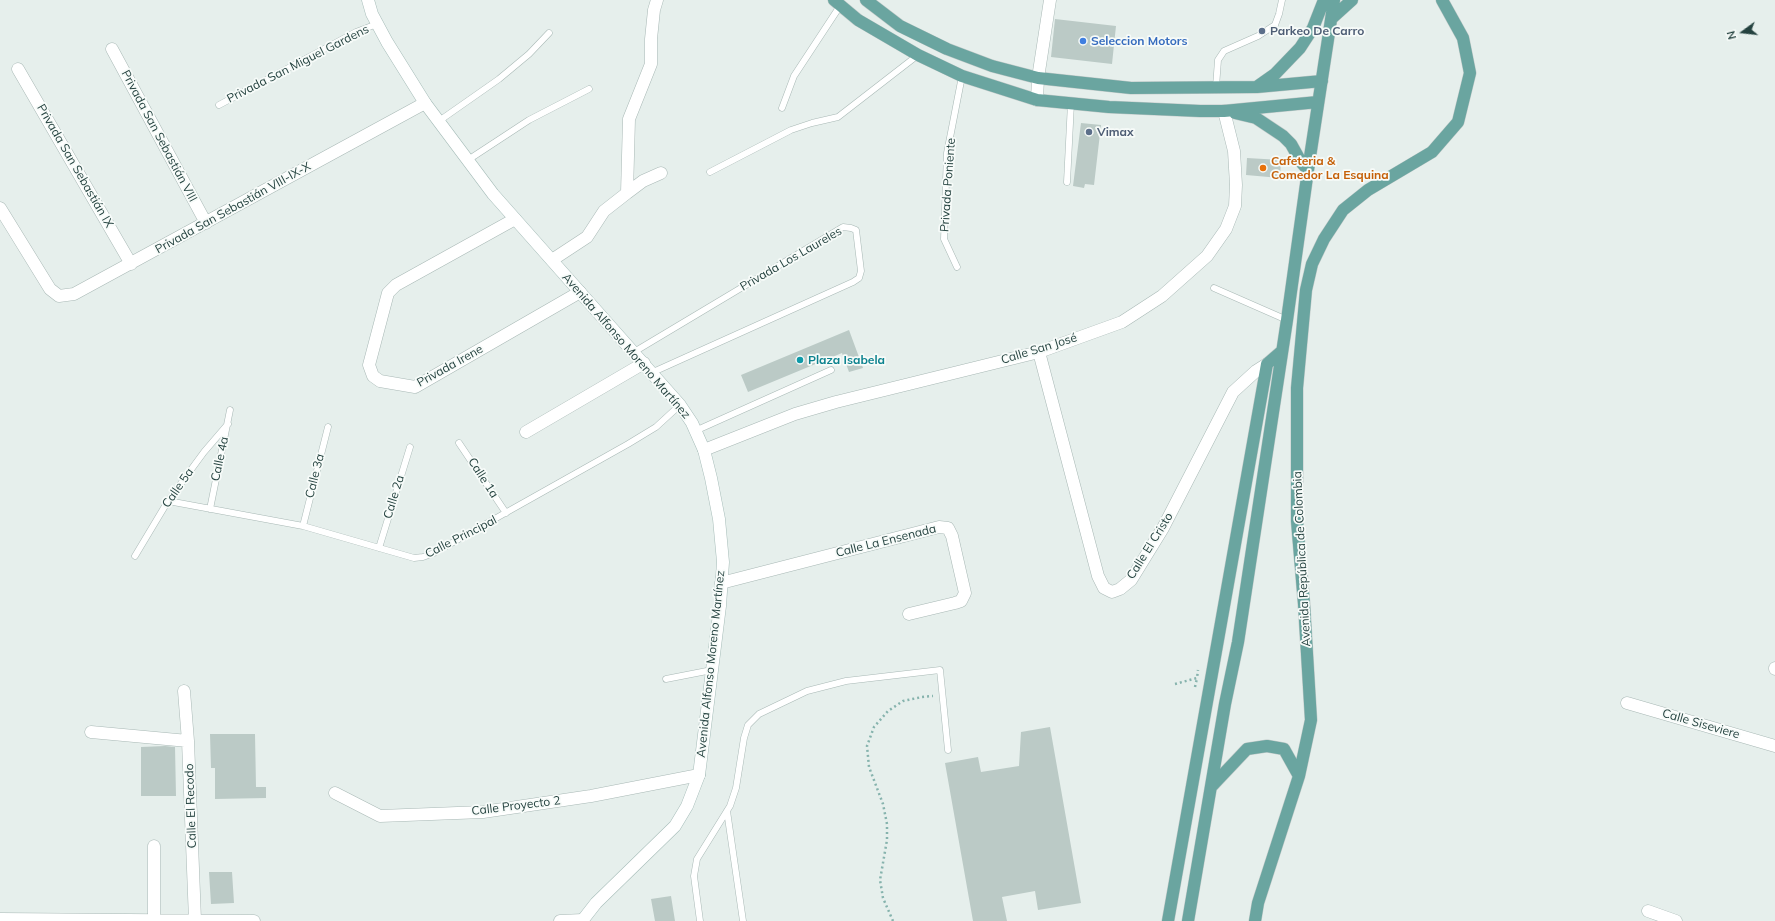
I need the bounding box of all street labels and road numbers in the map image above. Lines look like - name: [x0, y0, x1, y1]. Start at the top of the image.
- street label: Privada San Miguel Gardens: [225, 22, 371, 106]
- street label: Privada San Sebastián VIII: [118, 68, 200, 204]
- street label: Privada San Sebastián IX: [34, 102, 116, 230]
- street label: Privada Poniente: [938, 137, 958, 233]
- street label: Privada San Sebastián VIII-IX-X: [153, 159, 313, 257]
- street label: Privada Los Laureles: [738, 224, 844, 294]
- street label: Avenida Alfonso Moreno Martínez: [559, 270, 693, 422]
- street label: Calle San José: [999, 331, 1079, 367]
- street label: Privada Irene: [414, 342, 486, 390]
- street label: Calle 4a: [208, 436, 232, 482]
- street label: Calle 3a: [303, 452, 327, 500]
- street label: Calle 1a: [465, 455, 501, 501]
- street label: Calle 5a: [159, 465, 197, 511]
- street label: Avenida República de Colombia: [1290, 471, 1314, 647]
- street label: Calle 2a: [381, 473, 407, 521]
- street label: Calle El Cristo: [1124, 510, 1176, 582]
- street label: Calle Principal: [423, 513, 499, 561]
- street label: Calle La Ensenada: [834, 522, 938, 560]
- street label: Avenida Alfonso Moreno Martínez: [694, 570, 728, 758]
- street label: Calle Siseviere: [1661, 706, 1741, 742]
- street label: Calle El Recodo: [182, 763, 200, 849]
- street label: Calle Proyecto 2: [471, 793, 561, 819]

